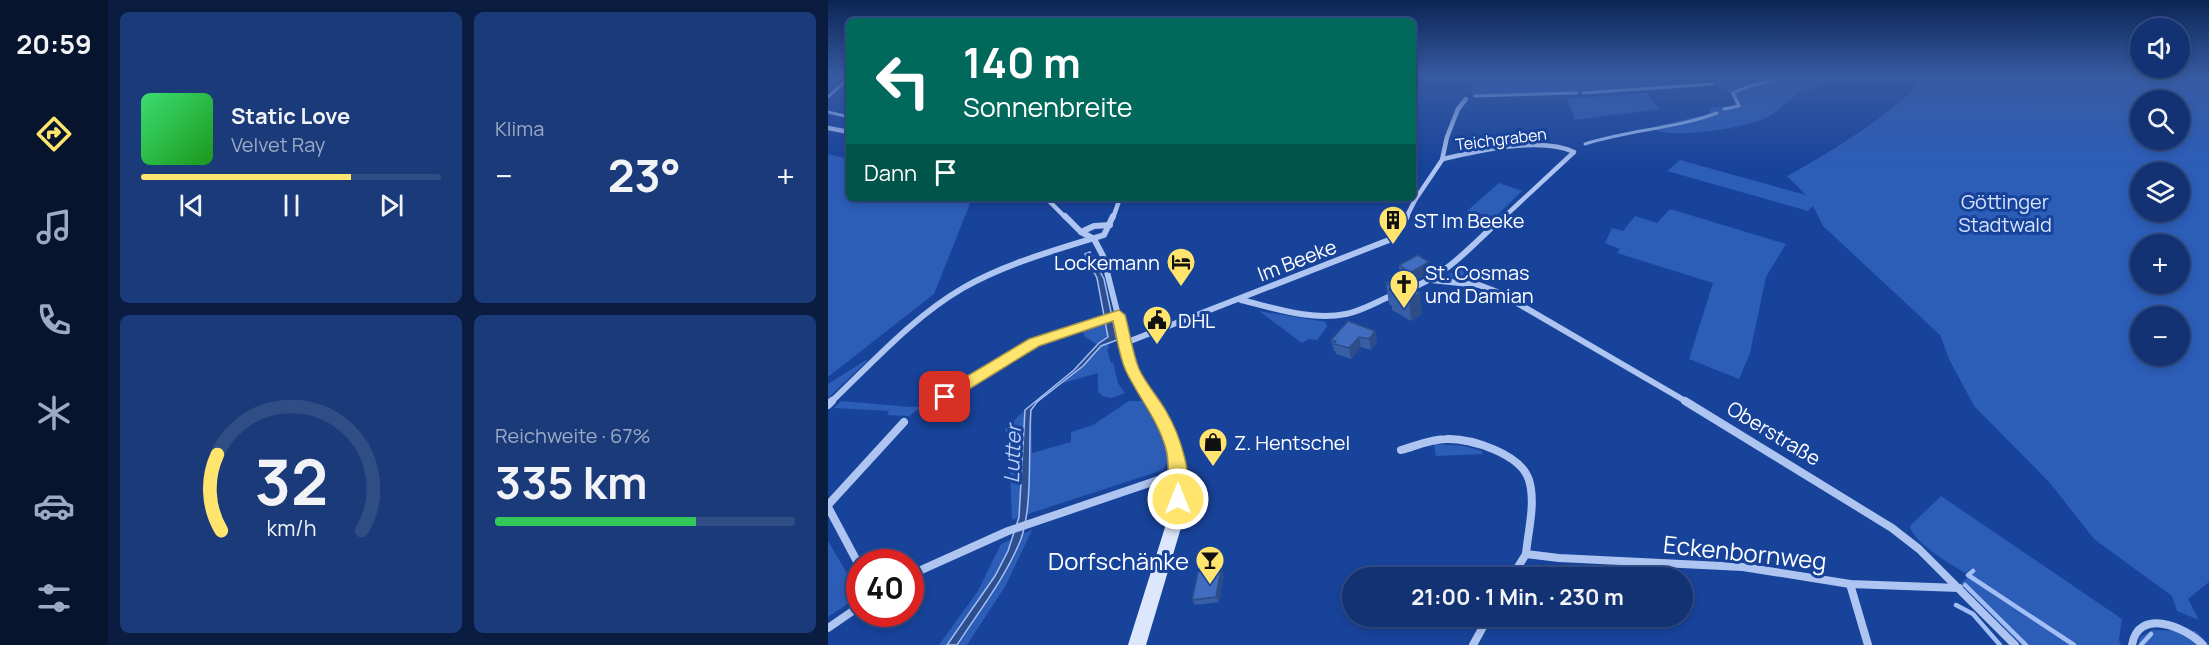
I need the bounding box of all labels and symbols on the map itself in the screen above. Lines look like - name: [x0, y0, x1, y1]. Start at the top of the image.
- street label: Teichgraben: [1454, 122, 1548, 156]
- park label: Göttinger Stadtwald: [1958, 188, 2052, 238]
- building icon: ST Im Beeke: [1377, 204, 1409, 246]
- place label: ST Im Beeke: [1414, 207, 1524, 234]
- street label: Im Beeke: [1254, 233, 1340, 287]
- hotel icon: Lockemann: [1165, 246, 1197, 288]
- place label: Lockemann: [1054, 249, 1160, 276]
- place label: St. Cosmas und Damian: [1425, 259, 1534, 309]
- church icon: St. Cosmas und Damian: [1388, 268, 1420, 310]
- public building icon: DHL: [1141, 304, 1173, 346]
- place label: DHL: [1178, 307, 1215, 334]
- pin: [919, 371, 970, 422]
- street label: Oberstraße: [1722, 394, 1826, 472]
- water label: Lutter: [997, 422, 1027, 484]
- shop icon: Z. Hentschel: [1197, 426, 1229, 468]
- place label: Z. Hentschel: [1234, 429, 1350, 456]
- position arrow: [1146, 467, 1210, 531]
- street label: Eckenbornweg: [1662, 527, 1828, 577]
- place label: Dorfschänke: [1048, 544, 1189, 577]
- bar icon: Dorfschänke: [1194, 544, 1226, 586]
- speed limit sign: 40: [846, 549, 924, 627]

